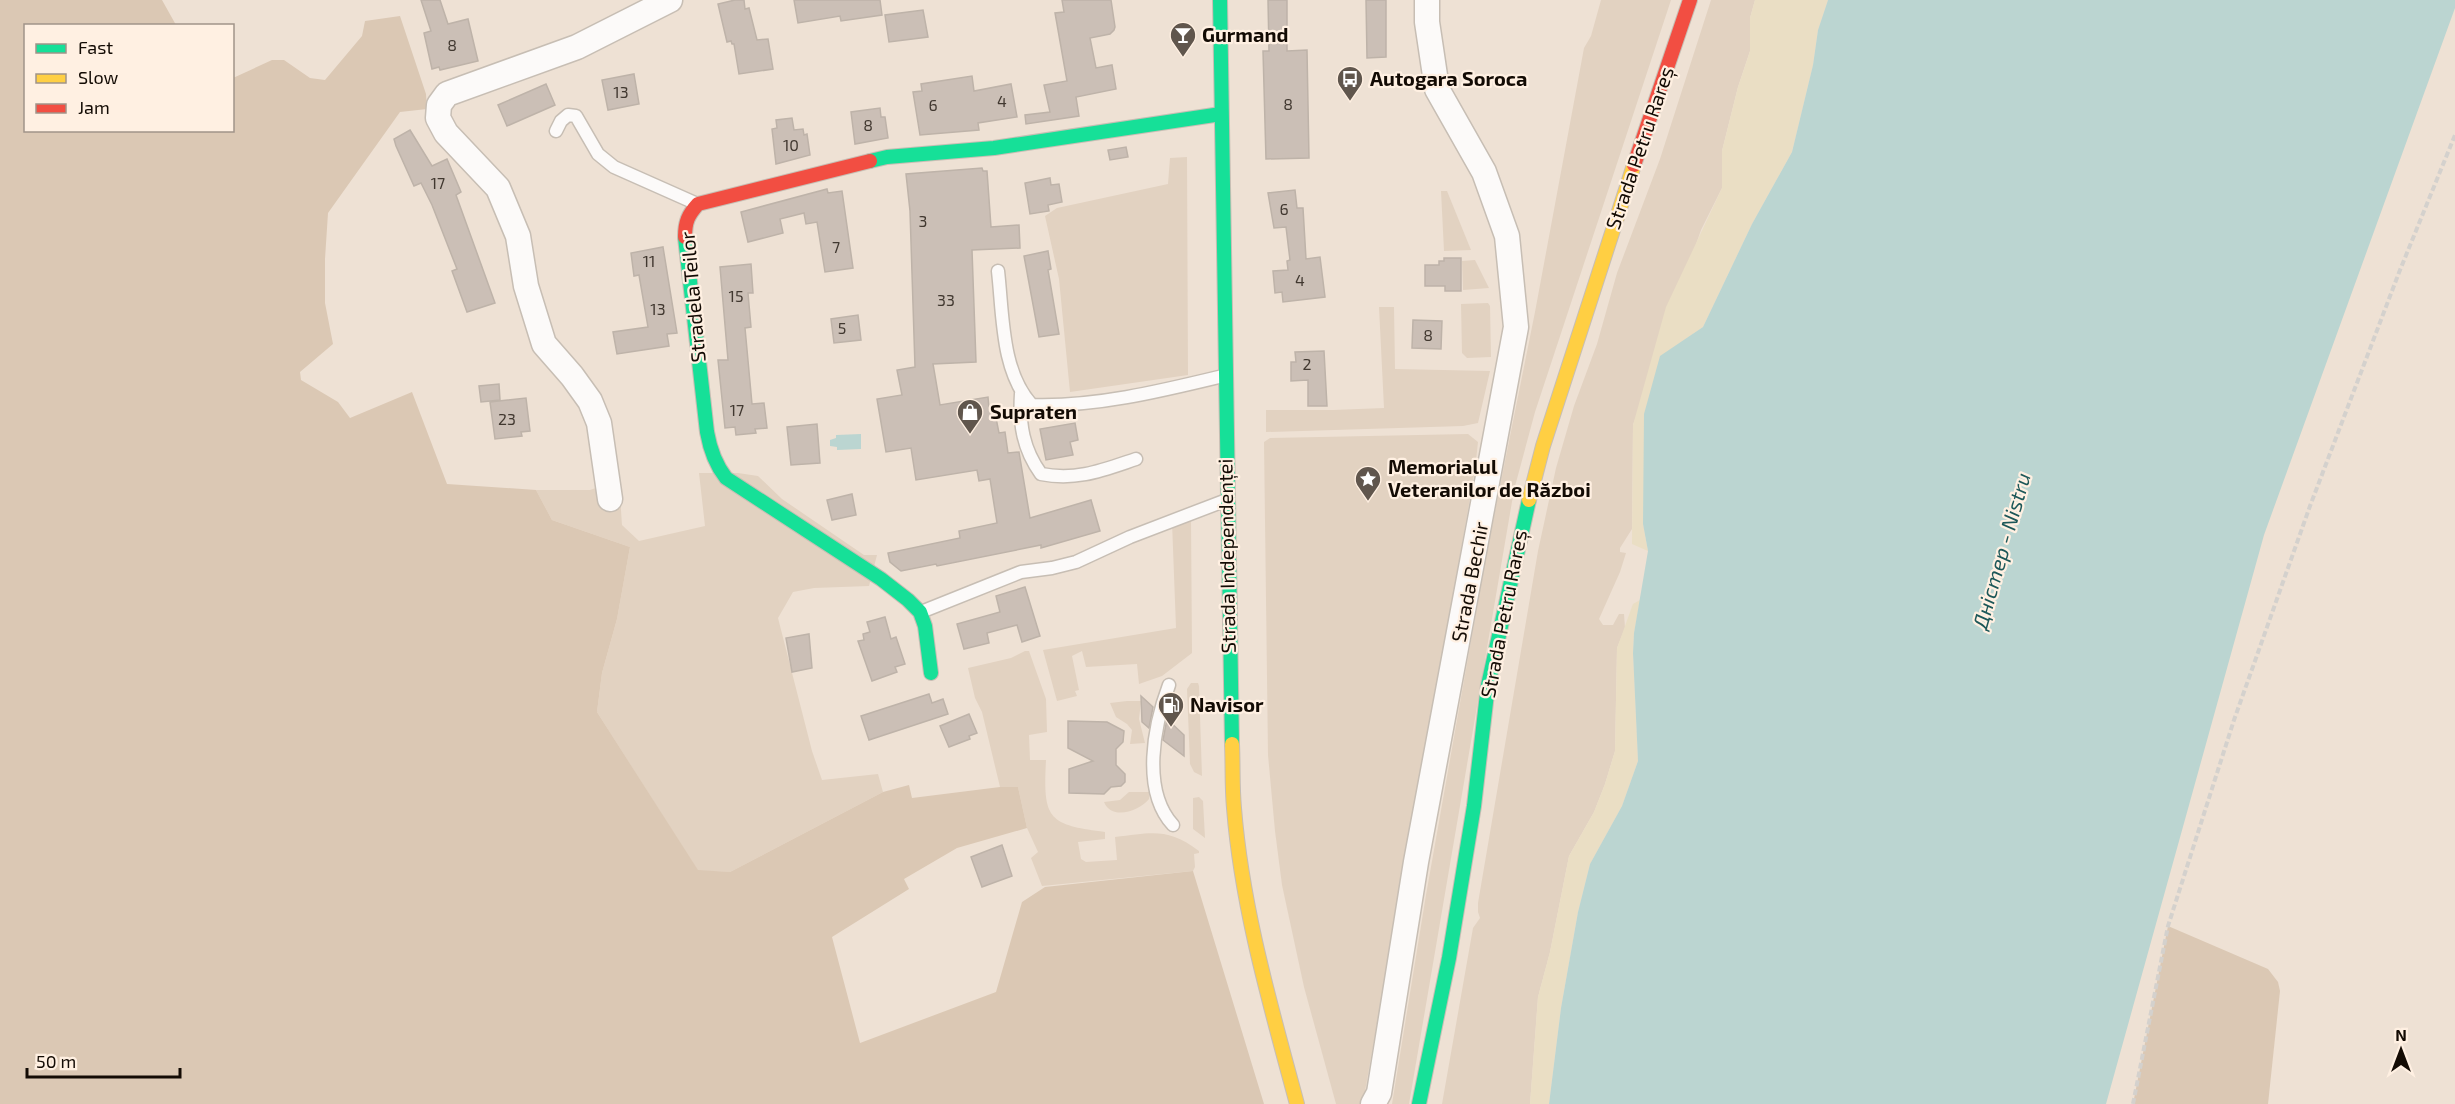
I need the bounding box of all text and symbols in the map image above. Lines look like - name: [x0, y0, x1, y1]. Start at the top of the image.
- bar icon: Gurmand: [1168, 20, 1198, 58]
- place label: Gurmand: [1202, 22, 1288, 46]
- legend: [24, 24, 234, 132]
- house number: 8: [447, 35, 457, 54]
- text: Fast: [78, 36, 113, 58]
- street label: Strada Petru Rareș: [1600, 63, 1680, 233]
- bus stop icon: Autogara Soroca: [1335, 64, 1365, 102]
- text: Slow: [78, 66, 119, 88]
- place label: Autogara Soroca: [1370, 66, 1527, 90]
- house number: 13: [613, 82, 629, 101]
- house number: 4: [997, 91, 1007, 110]
- house number: 8: [1283, 94, 1293, 113]
- house number: 6: [928, 95, 938, 114]
- text: Jam: [78, 96, 110, 118]
- house number: 8: [863, 115, 873, 134]
- house number: 10: [783, 135, 799, 154]
- house number: 17: [431, 173, 445, 192]
- house number: 6: [1279, 199, 1289, 218]
- house number: 3: [919, 211, 927, 230]
- street label: Stradela Teilor: [674, 231, 710, 364]
- house number: 7: [832, 237, 840, 256]
- house number: 11: [643, 251, 655, 270]
- house number: 4: [1295, 270, 1305, 289]
- house number: 15: [729, 286, 743, 305]
- house number: 33: [937, 290, 955, 309]
- house number: 13: [650, 299, 666, 318]
- house number: 5: [838, 318, 846, 337]
- house number: 8: [1423, 325, 1433, 344]
- house number: 2: [1303, 354, 1312, 373]
- shop icon: Supraten: [955, 397, 985, 435]
- place label: Supraten: [990, 399, 1077, 423]
- house number: 17: [730, 400, 744, 419]
- house number: 23: [498, 409, 516, 428]
- place label: Memorialul Veteranilor de Război: [1388, 454, 1591, 501]
- street label: Strada Independenței: [1212, 458, 1242, 654]
- place icon: Memorialul Veteranilor de Război: [1353, 464, 1383, 502]
- water label: Дністер - Nistru: [1966, 470, 2035, 633]
- street label: Strada Bechir: [1446, 520, 1492, 644]
- street label: Strada Petru Rareș: [1475, 528, 1533, 700]
- fuel station icon: Navisor: [1156, 690, 1186, 728]
- place label: Navisor: [1190, 692, 1264, 716]
- north arrow: [2371, 1020, 2431, 1080]
- text: N: [2395, 1025, 2407, 1044]
- scale bar: [27, 1041, 180, 1079]
- text: 50 m: [36, 1050, 76, 1072]

